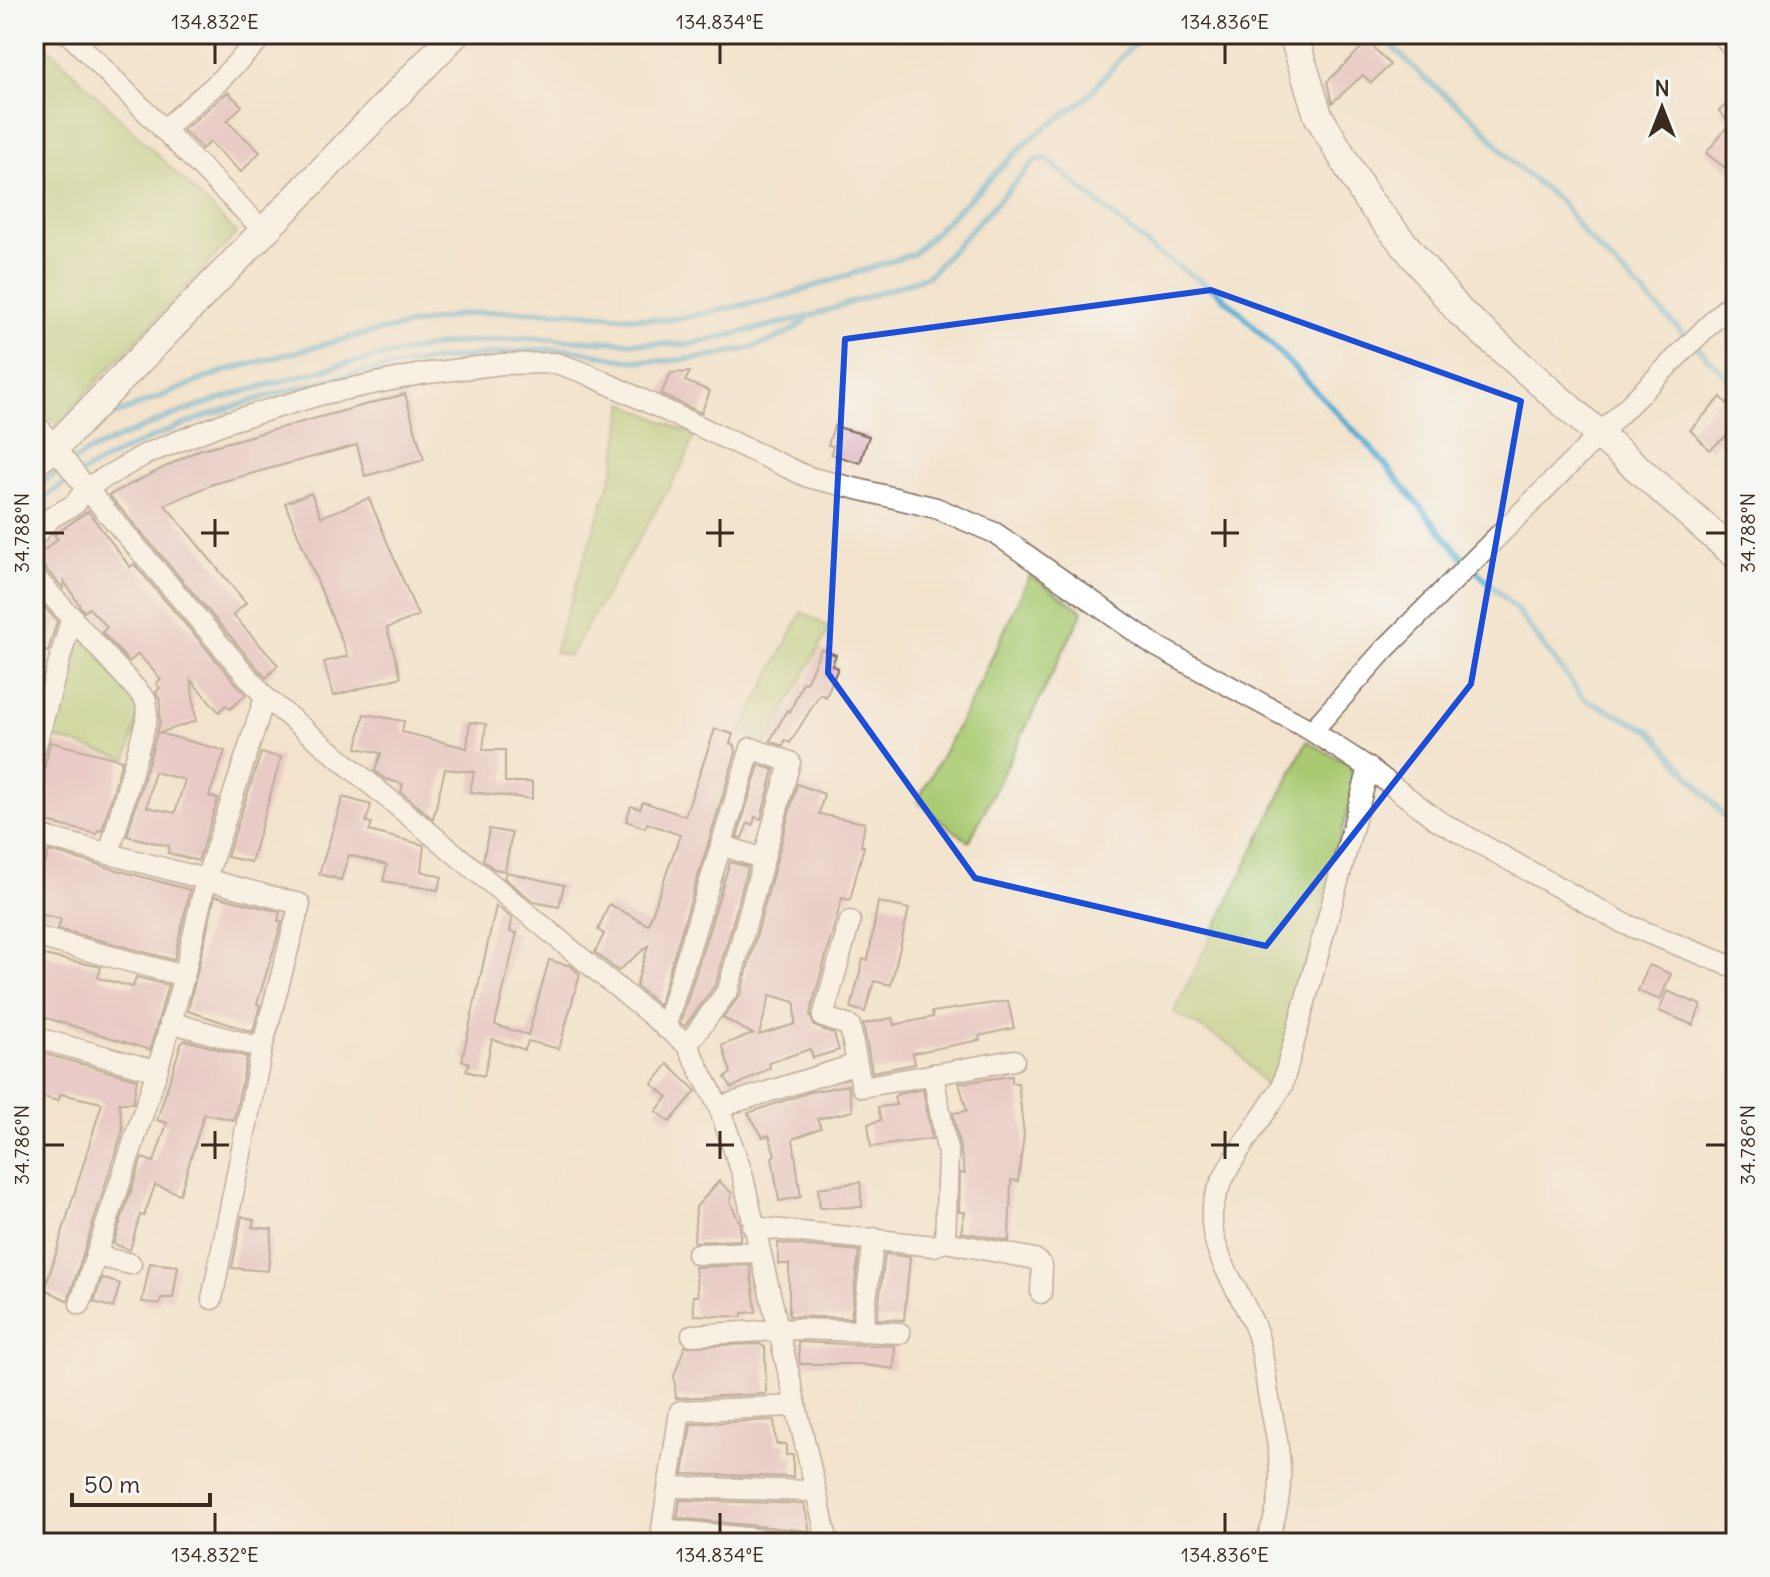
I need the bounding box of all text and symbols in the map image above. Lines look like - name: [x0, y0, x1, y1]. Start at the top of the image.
- text: 134.832°E: [171, 9, 259, 34]
- text: 134.834°E: [676, 9, 764, 34]
- text: 134.836°E: [1181, 9, 1269, 34]
- north arrow: [1622, 68, 1702, 148]
- text: N: [1654, 74, 1670, 102]
- text: 34.788°N: [9, 493, 34, 573]
- text: 34.788°N: [1735, 493, 1760, 573]
- text: 34.786°N: [9, 1105, 34, 1185]
- text: 34.786°N: [1735, 1105, 1760, 1185]
- scale bar: [72, 1457, 210, 1507]
- text: 50 m: [84, 1469, 140, 1499]
- text: 134.832°E: [171, 1542, 259, 1567]
- text: 134.834°E: [676, 1542, 764, 1567]
- text: 134.836°E: [1181, 1542, 1269, 1567]

